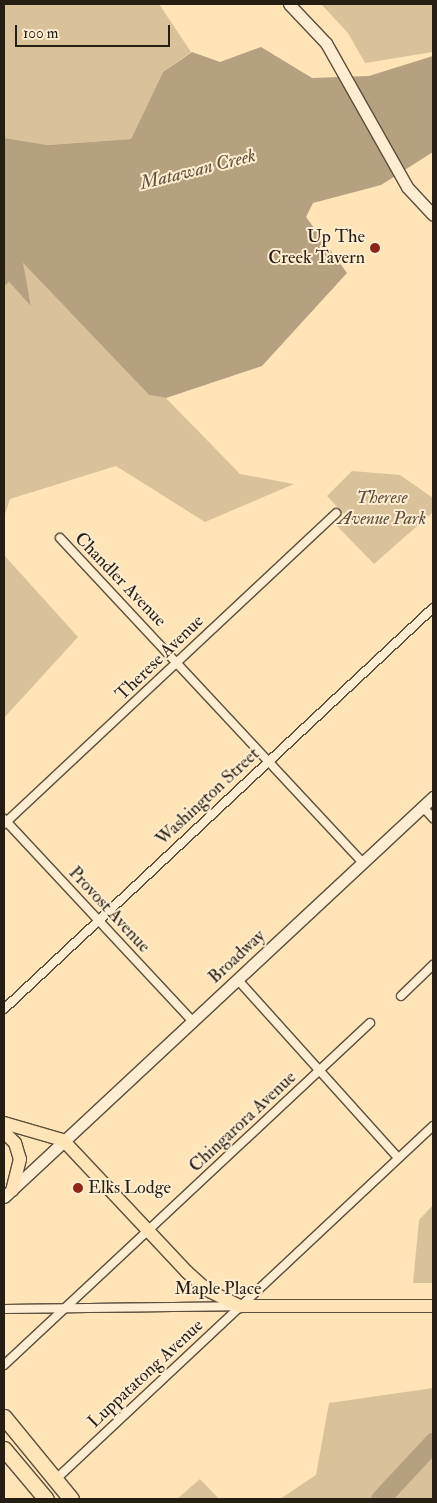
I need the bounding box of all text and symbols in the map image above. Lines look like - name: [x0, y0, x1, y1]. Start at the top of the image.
- scale bar: [18, 15, 172, 47]
- text: 100 m: [23, 24, 58, 43]
- water label: Matawan Creek: [138, 145, 258, 195]
- place label: Up The Creek Tavern: [268, 227, 365, 270]
- marker: Up The Creek Tavern: [369, 242, 381, 254]
- park label: Therese Avenue Park: [338, 488, 426, 530]
- street label: Chandler Avenue: [70, 528, 170, 632]
- street label: Therese Avenue: [111, 611, 209, 705]
- street label: Washington Street: [152, 744, 264, 850]
- street label: Provost Avenue: [64, 863, 154, 957]
- street label: Broadway: [204, 925, 270, 989]
- street label: Chingarora Avenue: [185, 1067, 301, 1177]
- place label: Elks Lodge: [88, 1177, 171, 1199]
- marker: Elks Lodge: [72, 1182, 84, 1194]
- street label: Maple Place: [175, 1278, 261, 1300]
- street label: Luppatatong Avenue: [84, 1315, 208, 1433]

